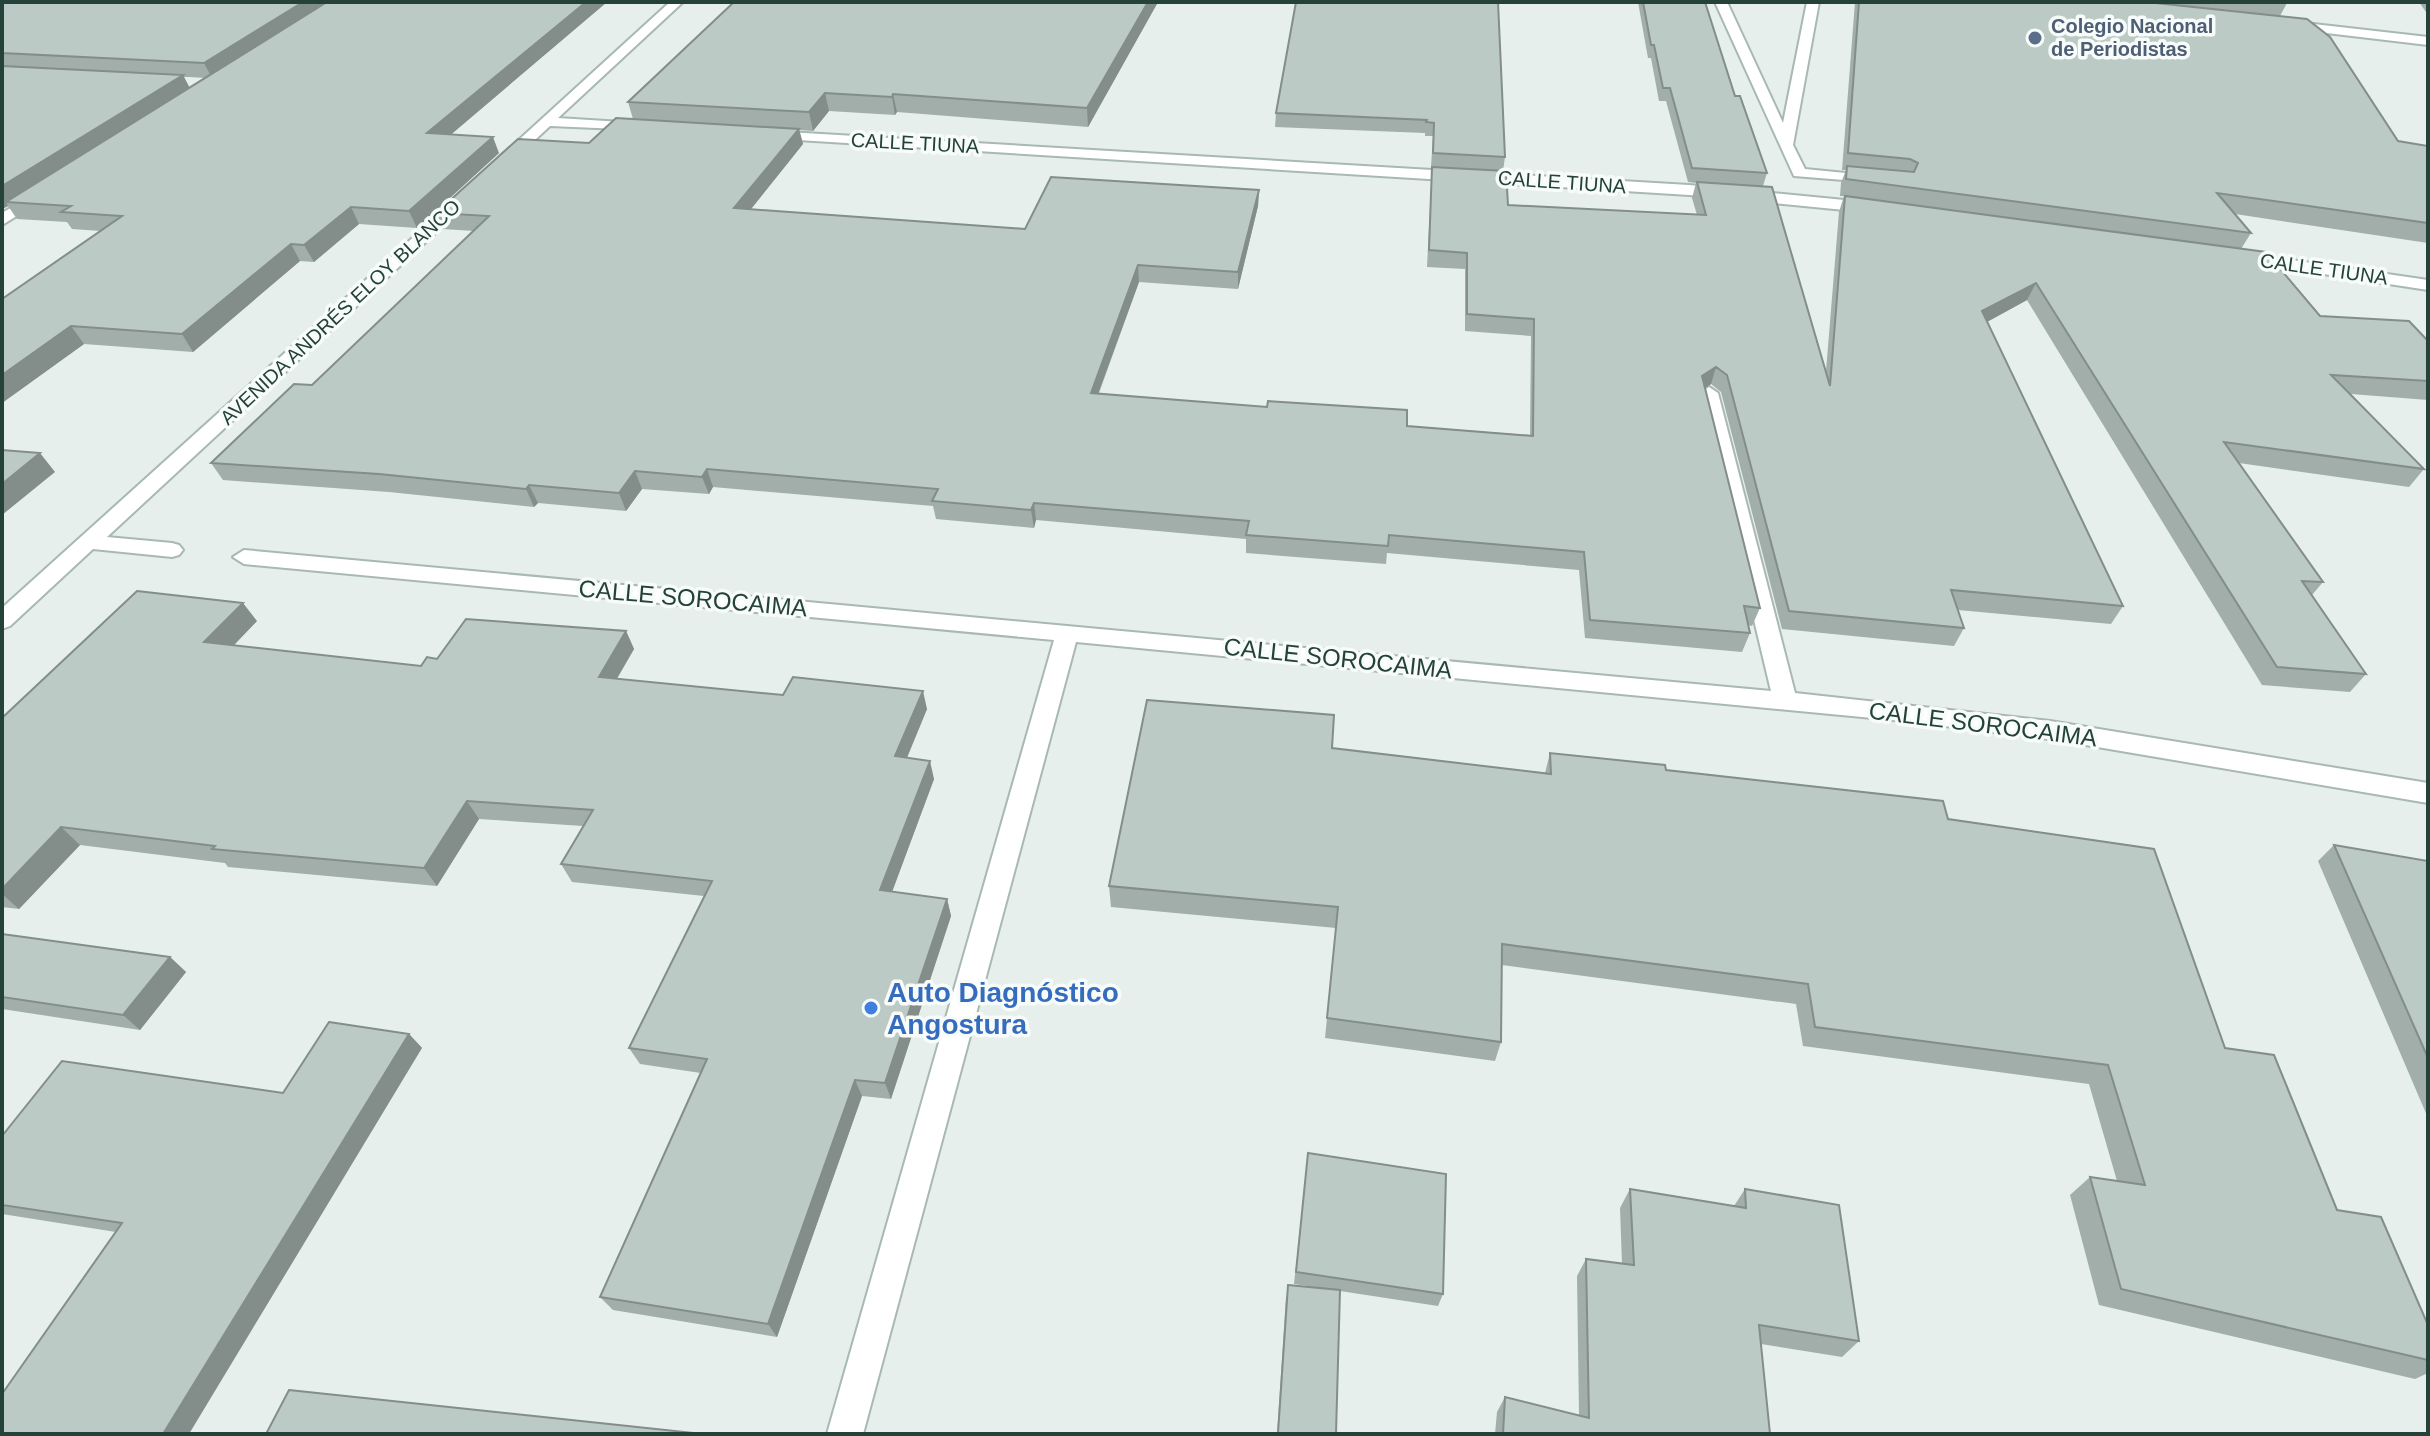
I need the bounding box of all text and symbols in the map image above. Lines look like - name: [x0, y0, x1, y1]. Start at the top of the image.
- place label: Colegio Nacional de Periodistas: [2051, 15, 2213, 60]
- marker: Colegio Nacional de Periodistas: [2026, 29, 2044, 47]
- street label: CALLE TIUNA: [850, 129, 980, 157]
- street label: CALLE TIUNA: [1497, 167, 1628, 198]
- street label: AVENIDA ANDRÉS ELOY BLANCO: [216, 195, 464, 429]
- street label: CALLE TIUNA: [2259, 249, 2390, 289]
- street label: CALLE SOROCAIMA: [578, 575, 808, 621]
- street label: CALLE SOROCAIMA: [1223, 633, 1453, 683]
- street label: CALLE SOROCAIMA: [1868, 697, 2098, 751]
- place label: Auto Diagnóstico Angostura: [887, 977, 1119, 1040]
- marker: Auto Diagnóstico Angostura: [862, 999, 880, 1017]

